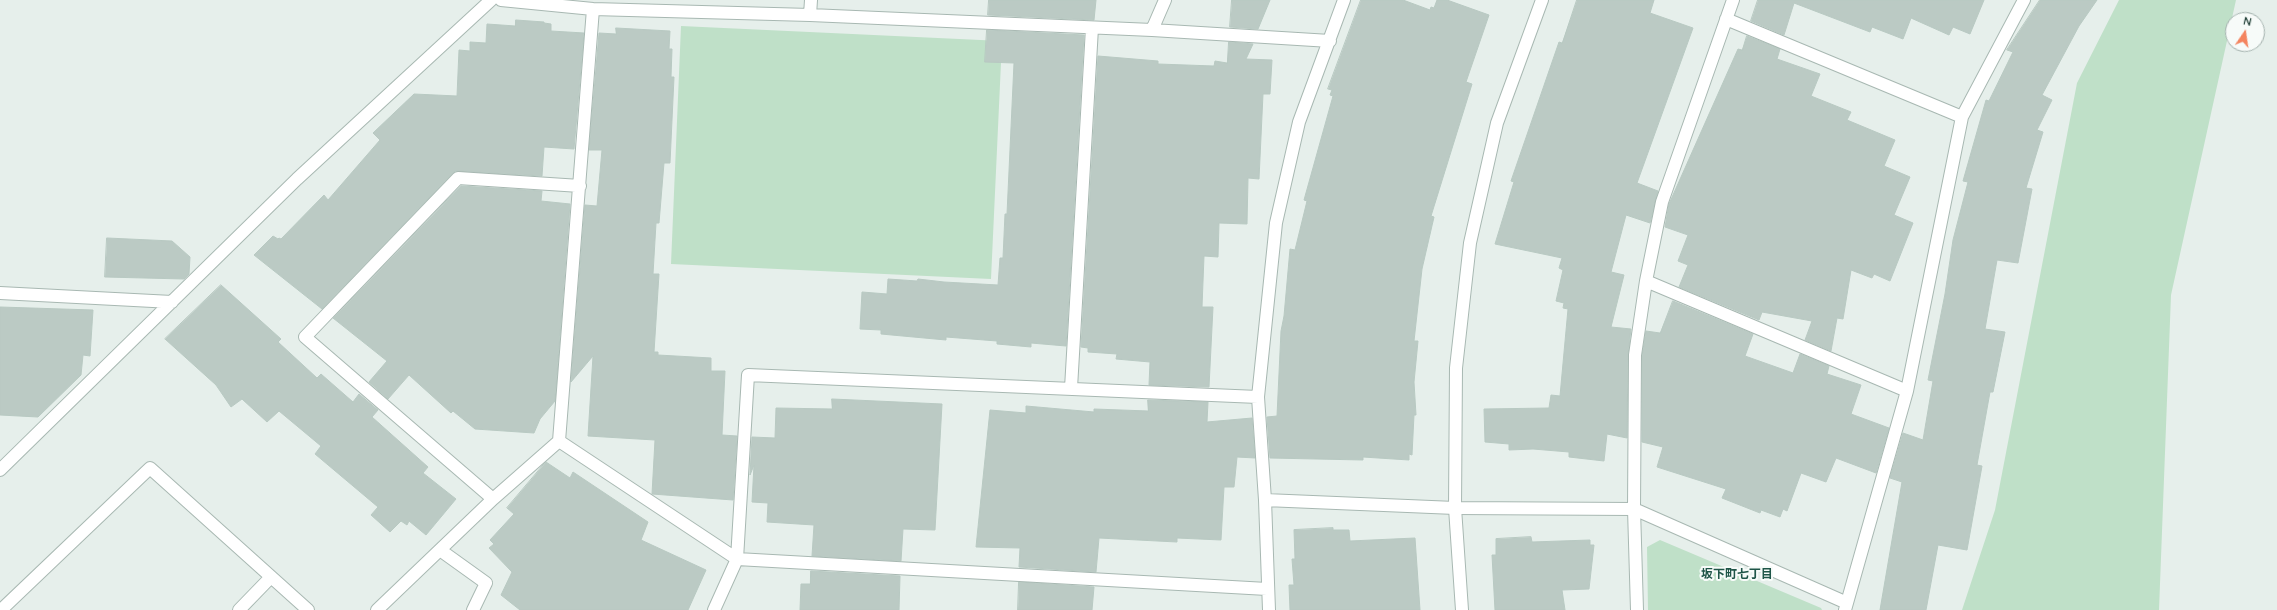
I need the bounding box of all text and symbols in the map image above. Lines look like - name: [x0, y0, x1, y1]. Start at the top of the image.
- north arrow: [2225, 12, 2265, 52]
- text: N: [2242, 14, 2253, 29]
- district label: 坂下町七丁目: [1701, 567, 1773, 581]

